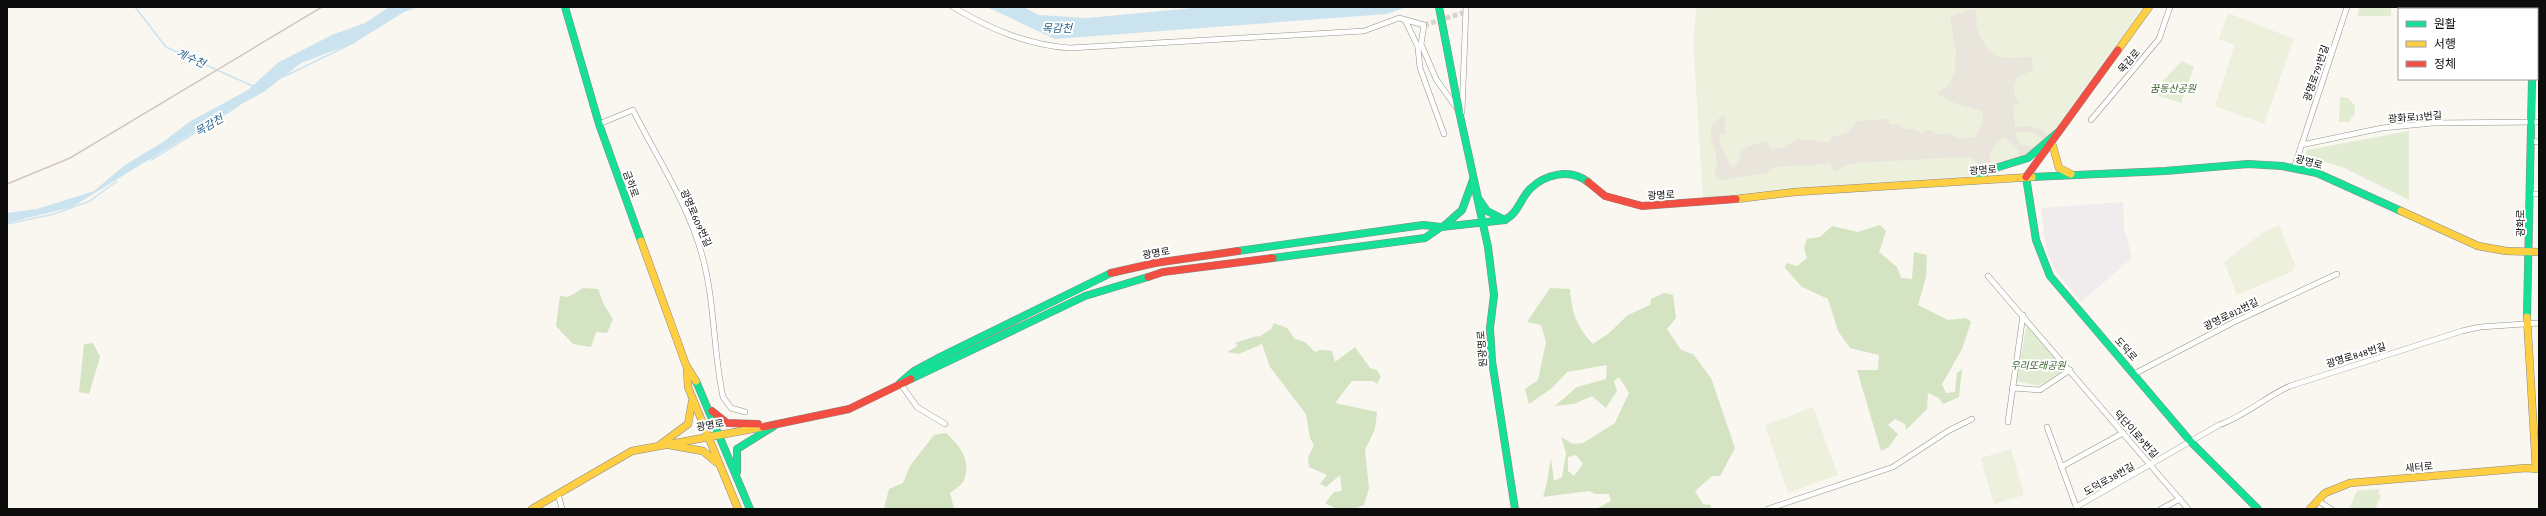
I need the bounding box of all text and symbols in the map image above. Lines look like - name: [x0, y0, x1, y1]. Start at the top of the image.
- legend: [2398, 8, 2538, 80]
- text: 원활: [2434, 17, 2456, 31]
- water label: 목감천: [1042, 22, 1074, 34]
- text: 서행: [2434, 37, 2456, 51]
- street label: 광명로791번길: [2301, 43, 2331, 103]
- water label: 계수천: [175, 46, 209, 70]
- street label: 목감로: [2116, 47, 2142, 75]
- text: 정체: [2434, 57, 2456, 71]
- park label: 꿈동산공원: [2150, 83, 2197, 94]
- street label: 광화로13번길: [2388, 110, 2442, 124]
- water label: 목감천: [193, 111, 227, 138]
- street label: 광명로: [2294, 153, 2324, 171]
- street label: 광명로: [1969, 164, 1997, 176]
- street label: 금하로: [621, 169, 641, 199]
- street label: 광명로609번길: [678, 188, 714, 248]
- street label: 광명로: [1647, 189, 1675, 201]
- street label: 광화로: [2515, 209, 2526, 237]
- street label: 광명로: [1141, 245, 1171, 261]
- street label: 광명로812번길: [2202, 296, 2260, 332]
- street label: 원광명로: [1475, 330, 1489, 368]
- street label: 도덕로: [2113, 335, 2139, 363]
- street label: 광명로848번길: [2325, 341, 2387, 369]
- park label: 우리또래공원: [2010, 360, 2066, 371]
- street label: 덕단이로9번길: [2112, 408, 2160, 460]
- street label: 광명로: [695, 417, 725, 433]
- street label: 새터로: [2405, 460, 2433, 474]
- street label: 도덕로38번길: [2082, 461, 2136, 497]

